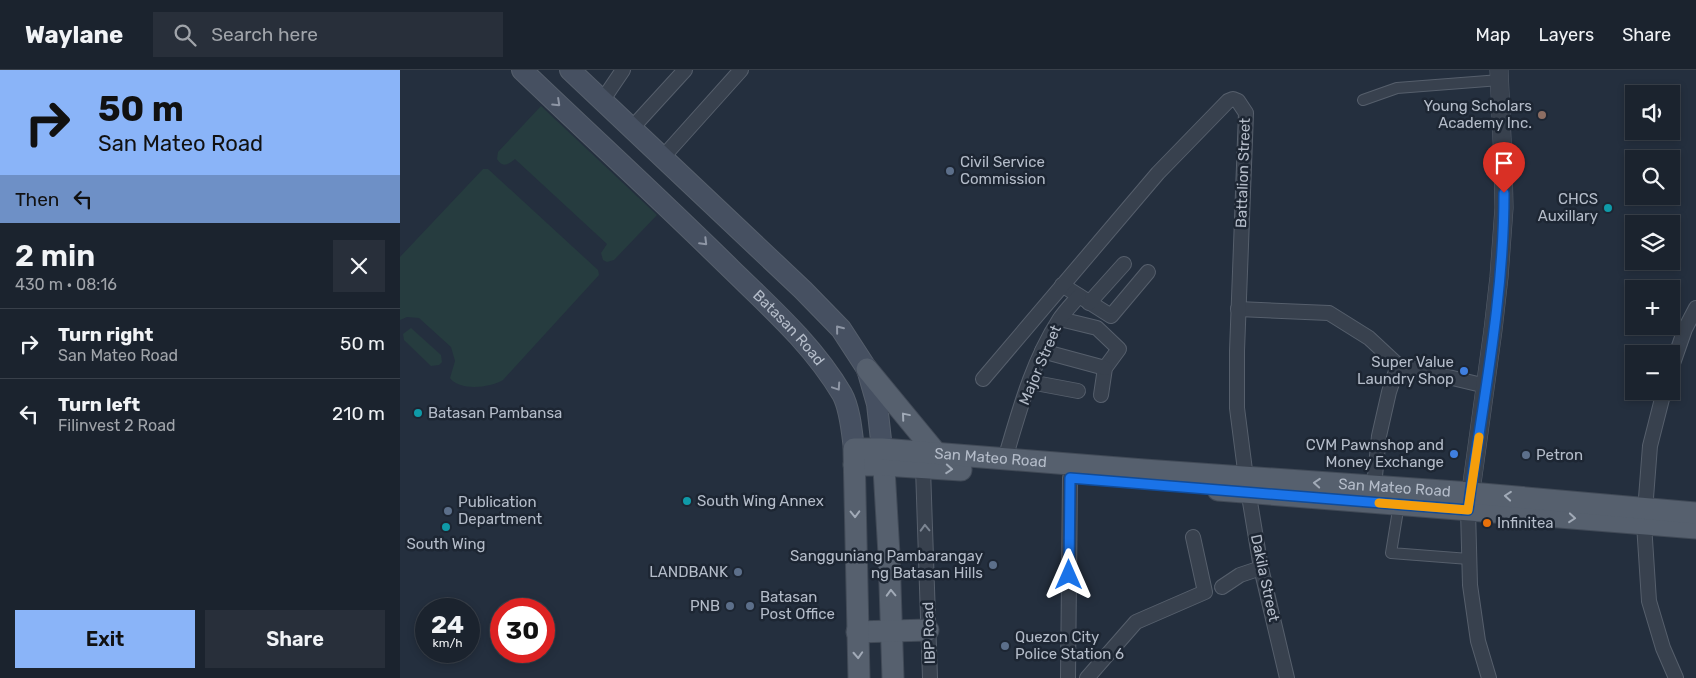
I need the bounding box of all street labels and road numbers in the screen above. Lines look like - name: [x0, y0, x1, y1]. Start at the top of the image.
- street label: Battalion Street: [1232, 117, 1254, 228]
- street label: Batasan Road: [749, 286, 828, 369]
- street label: Major Street: [1015, 322, 1065, 408]
- street label: San Mateo Road: [934, 444, 1047, 471]
- street label: San Mateo Road: [1338, 475, 1451, 501]
- street label: Dakila Street: [1247, 533, 1283, 624]
- street label: IBP Road: [919, 601, 939, 665]

